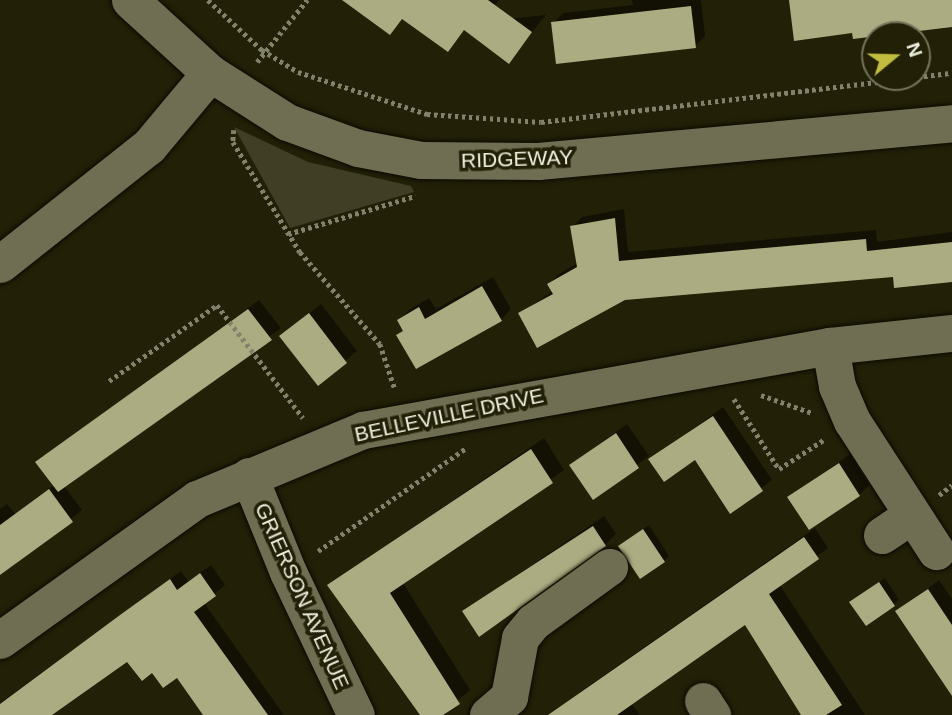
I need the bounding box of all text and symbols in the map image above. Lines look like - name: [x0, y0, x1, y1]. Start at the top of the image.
- north arrow: [861, 21, 931, 91]
- text: N: [902, 40, 927, 60]
- street label: RIDGEWAY: [461, 144, 573, 174]
- street label: BELLEVILLE DRIVE: [352, 383, 546, 447]
- street label: GRIERSON AVENUE: [249, 498, 355, 694]

